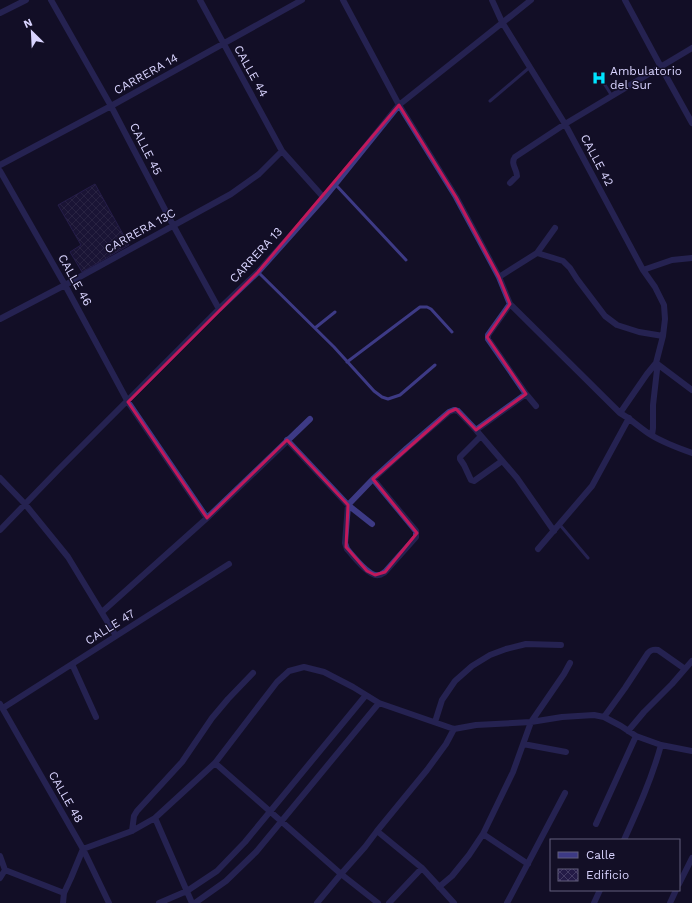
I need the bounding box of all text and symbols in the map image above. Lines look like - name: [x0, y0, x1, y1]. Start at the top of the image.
- north arrow: [12, 12, 52, 52]
- text: N: [22, 16, 35, 31]
- street label: CALLE 44: [231, 43, 271, 99]
- street label: CARRERA 14: [112, 51, 180, 97]
- place label: Ambulatorio del Sur: [610, 64, 682, 92]
- hospital icon: Ambulatorio del Sur: [591, 70, 607, 86]
- street label: CALLE 45: [127, 121, 165, 177]
- street label: CALLE 42: [578, 132, 616, 188]
- street label: CARRERA 13C: [102, 206, 178, 256]
- street label: CARRERA 13: [227, 224, 285, 286]
- street label: CALLE 46: [55, 252, 95, 308]
- street label: CALLE 47: [83, 606, 138, 648]
- street label: CALLE 48: [46, 769, 86, 825]
- legend: [550, 839, 680, 891]
- text: Calle: [586, 848, 615, 862]
- text: Edificio: [586, 868, 629, 882]

